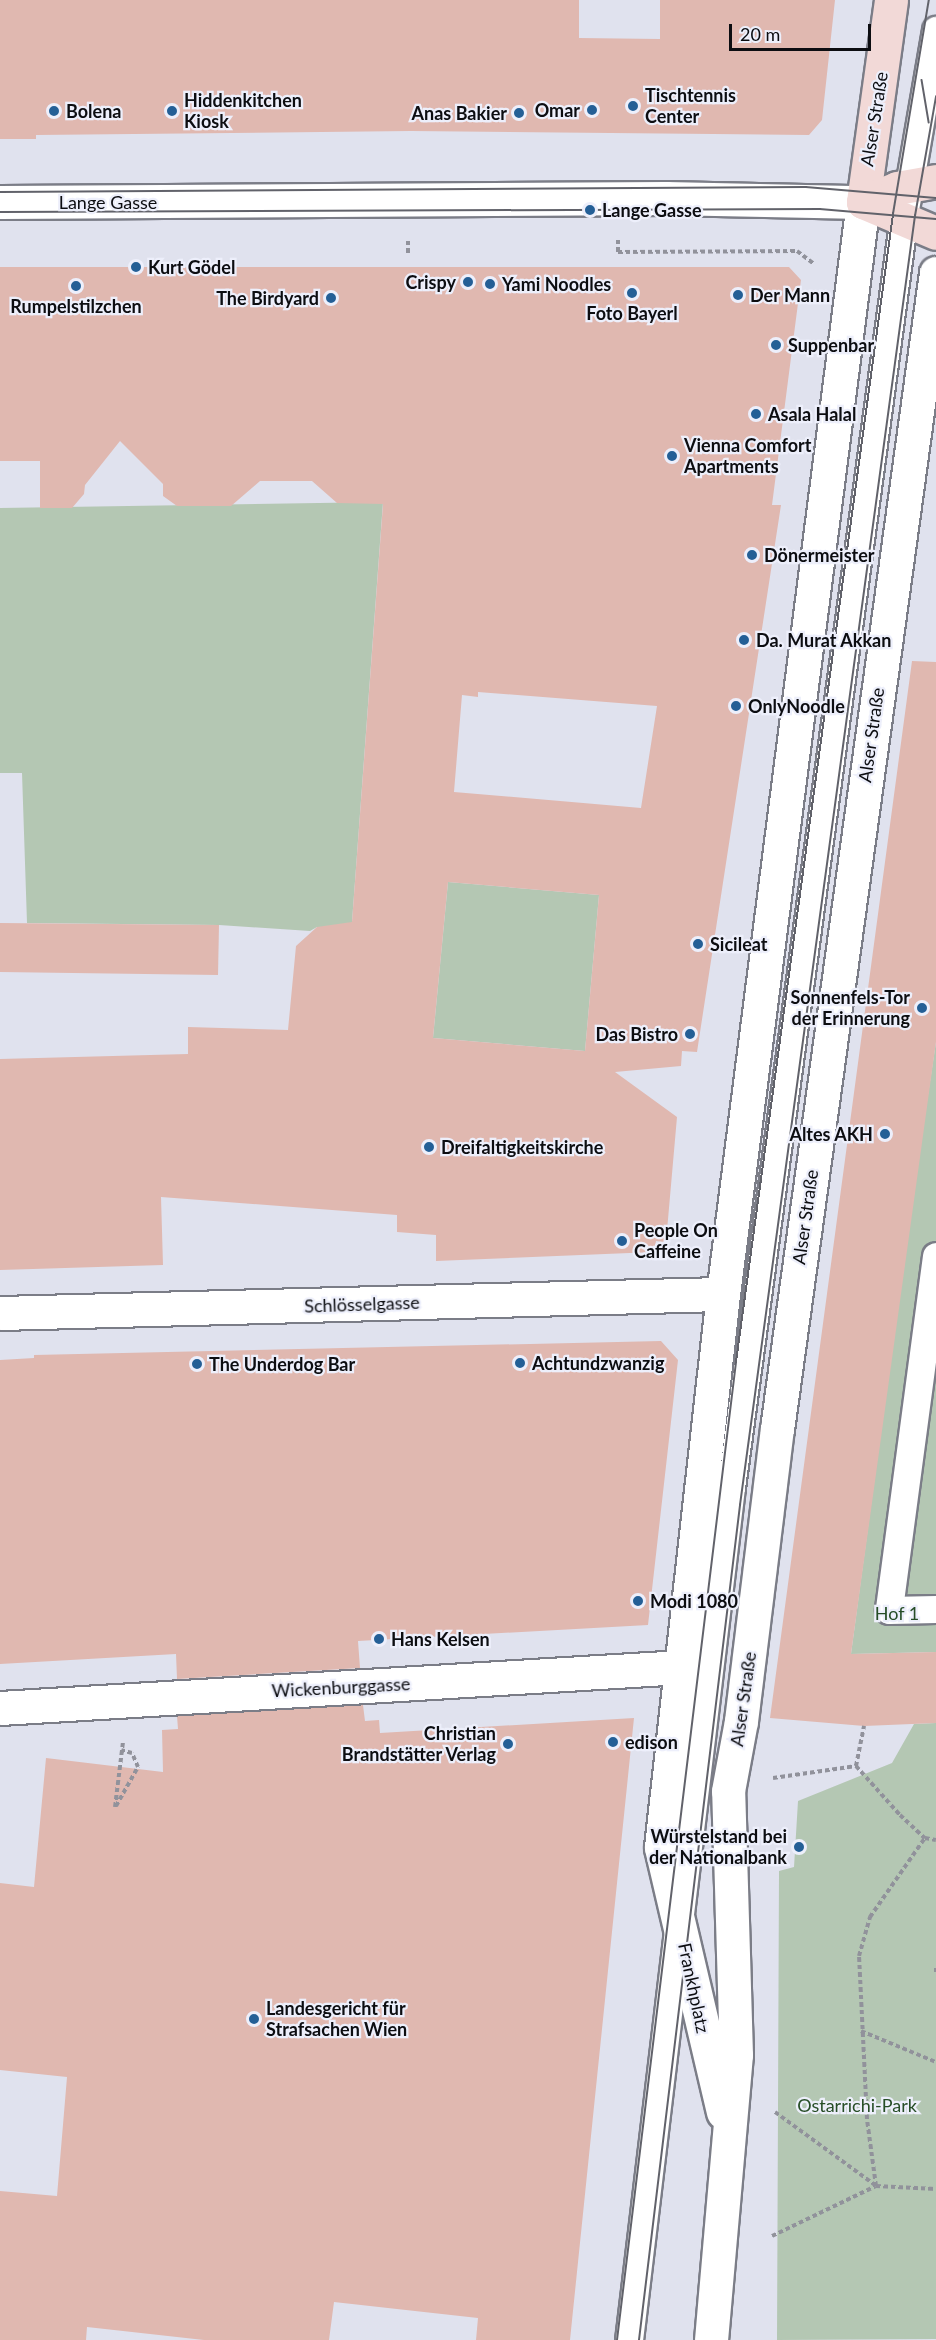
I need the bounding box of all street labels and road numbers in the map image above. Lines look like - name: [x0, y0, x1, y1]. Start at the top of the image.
- street label: Alser Straße: [856, 70, 892, 168]
- street label: Lange Gasse: [59, 191, 157, 213]
- street label: Alser Straße: [854, 686, 888, 784]
- street label: Alser Straße: [788, 1168, 822, 1266]
- street label: Schlösselgasse: [304, 1291, 420, 1317]
- street label: Alser Straße: [726, 1650, 760, 1748]
- street label: Wickenburggasse: [271, 1673, 411, 1701]
- street label: Frankhplatz: [674, 1941, 714, 2035]

